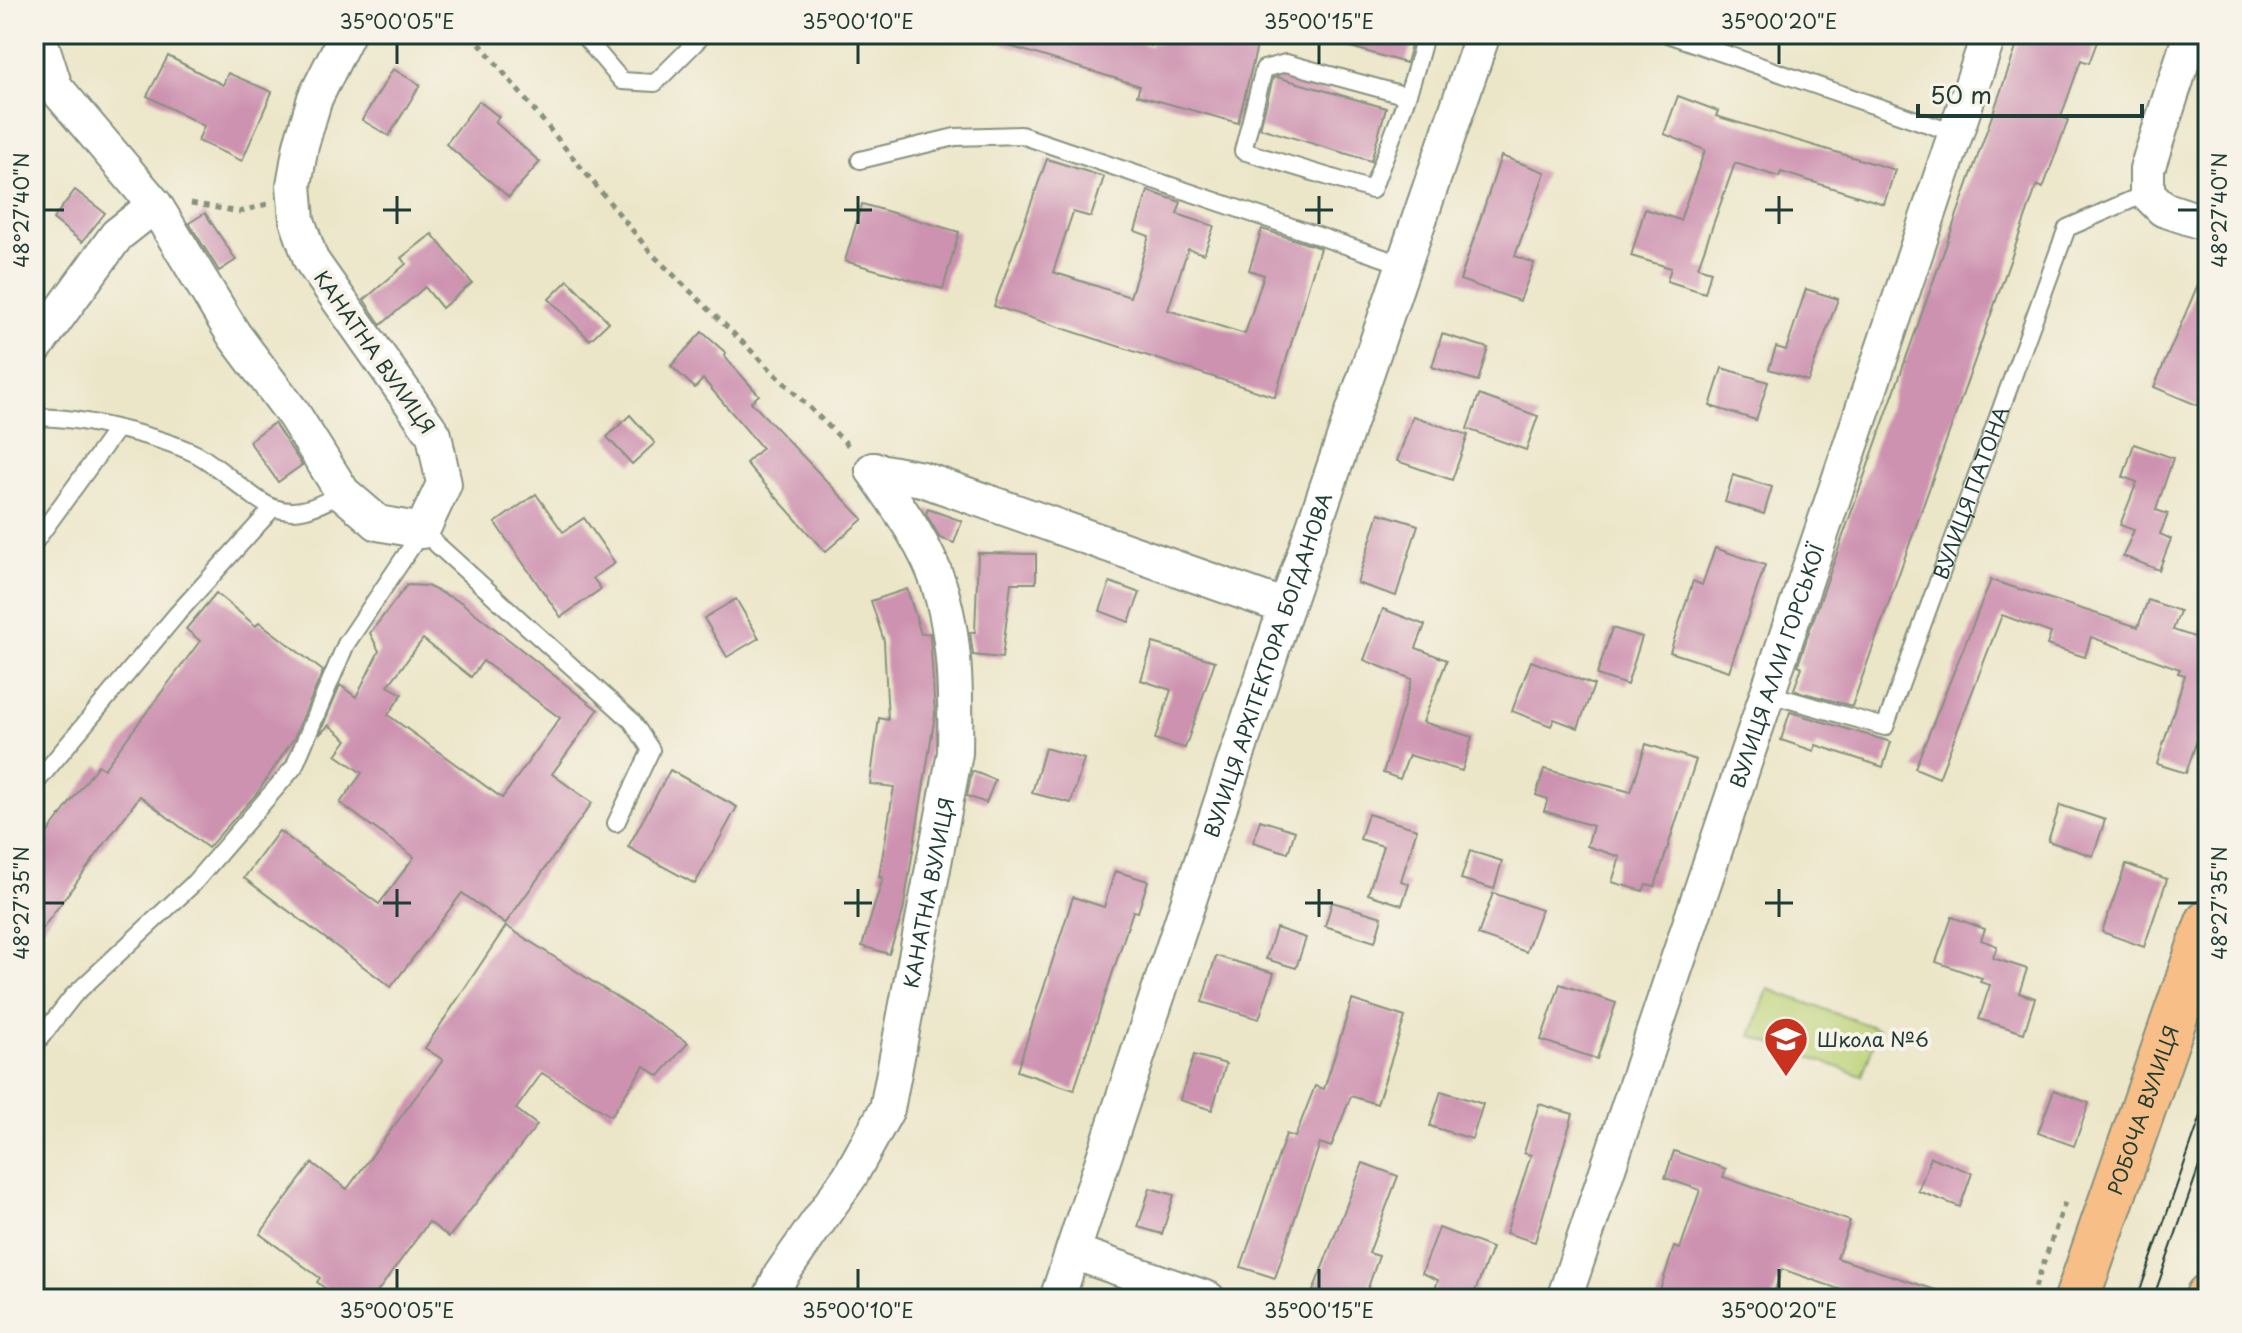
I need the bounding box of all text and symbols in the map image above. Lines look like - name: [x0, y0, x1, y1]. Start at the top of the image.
- text: 35°00'05"E: [339, 6, 455, 36]
- text: 35°00'10"E: [802, 6, 914, 36]
- text: 35°00'15"E: [1264, 6, 1374, 36]
- text: 35°00'20"E: [1721, 6, 1837, 36]
- scale bar: [1918, 68, 2142, 118]
- text: 50 m: [1930, 76, 1992, 112]
- text: 48°27'40"N: [6, 152, 36, 268]
- text: 48°27'40"N: [2204, 152, 2234, 268]
- street label: КАНАТНА ВУЛИЦЯ: [307, 264, 443, 440]
- street label: ВУЛИЦЯ ПАТОНА: [1925, 402, 2016, 583]
- street label: ВУЛИЦЯ АРХІТЕКТОРА БОГДАНОВА: [1196, 489, 1339, 841]
- street label: ВУЛИЦЯ АЛЛИ ГОРСЬКОЇ: [1722, 539, 1832, 792]
- street label: КАНАТНА ВУЛИЦЯ: [895, 795, 961, 990]
- text: 48°27'35"N: [6, 846, 36, 960]
- text: 48°27'35"N: [2204, 846, 2234, 960]
- school or university icon: Школа №6: [1762, 1015, 1810, 1078]
- street label: РОБОЧА ВУЛИЦЯ: [2099, 1021, 2186, 1199]
- place label: Школа №6: [1817, 1024, 1929, 1054]
- text: 35°00'05"E: [339, 1295, 455, 1325]
- text: 35°00'10"E: [802, 1295, 914, 1325]
- text: 35°00'15"E: [1264, 1295, 1374, 1325]
- text: 35°00'20"E: [1721, 1295, 1837, 1325]

